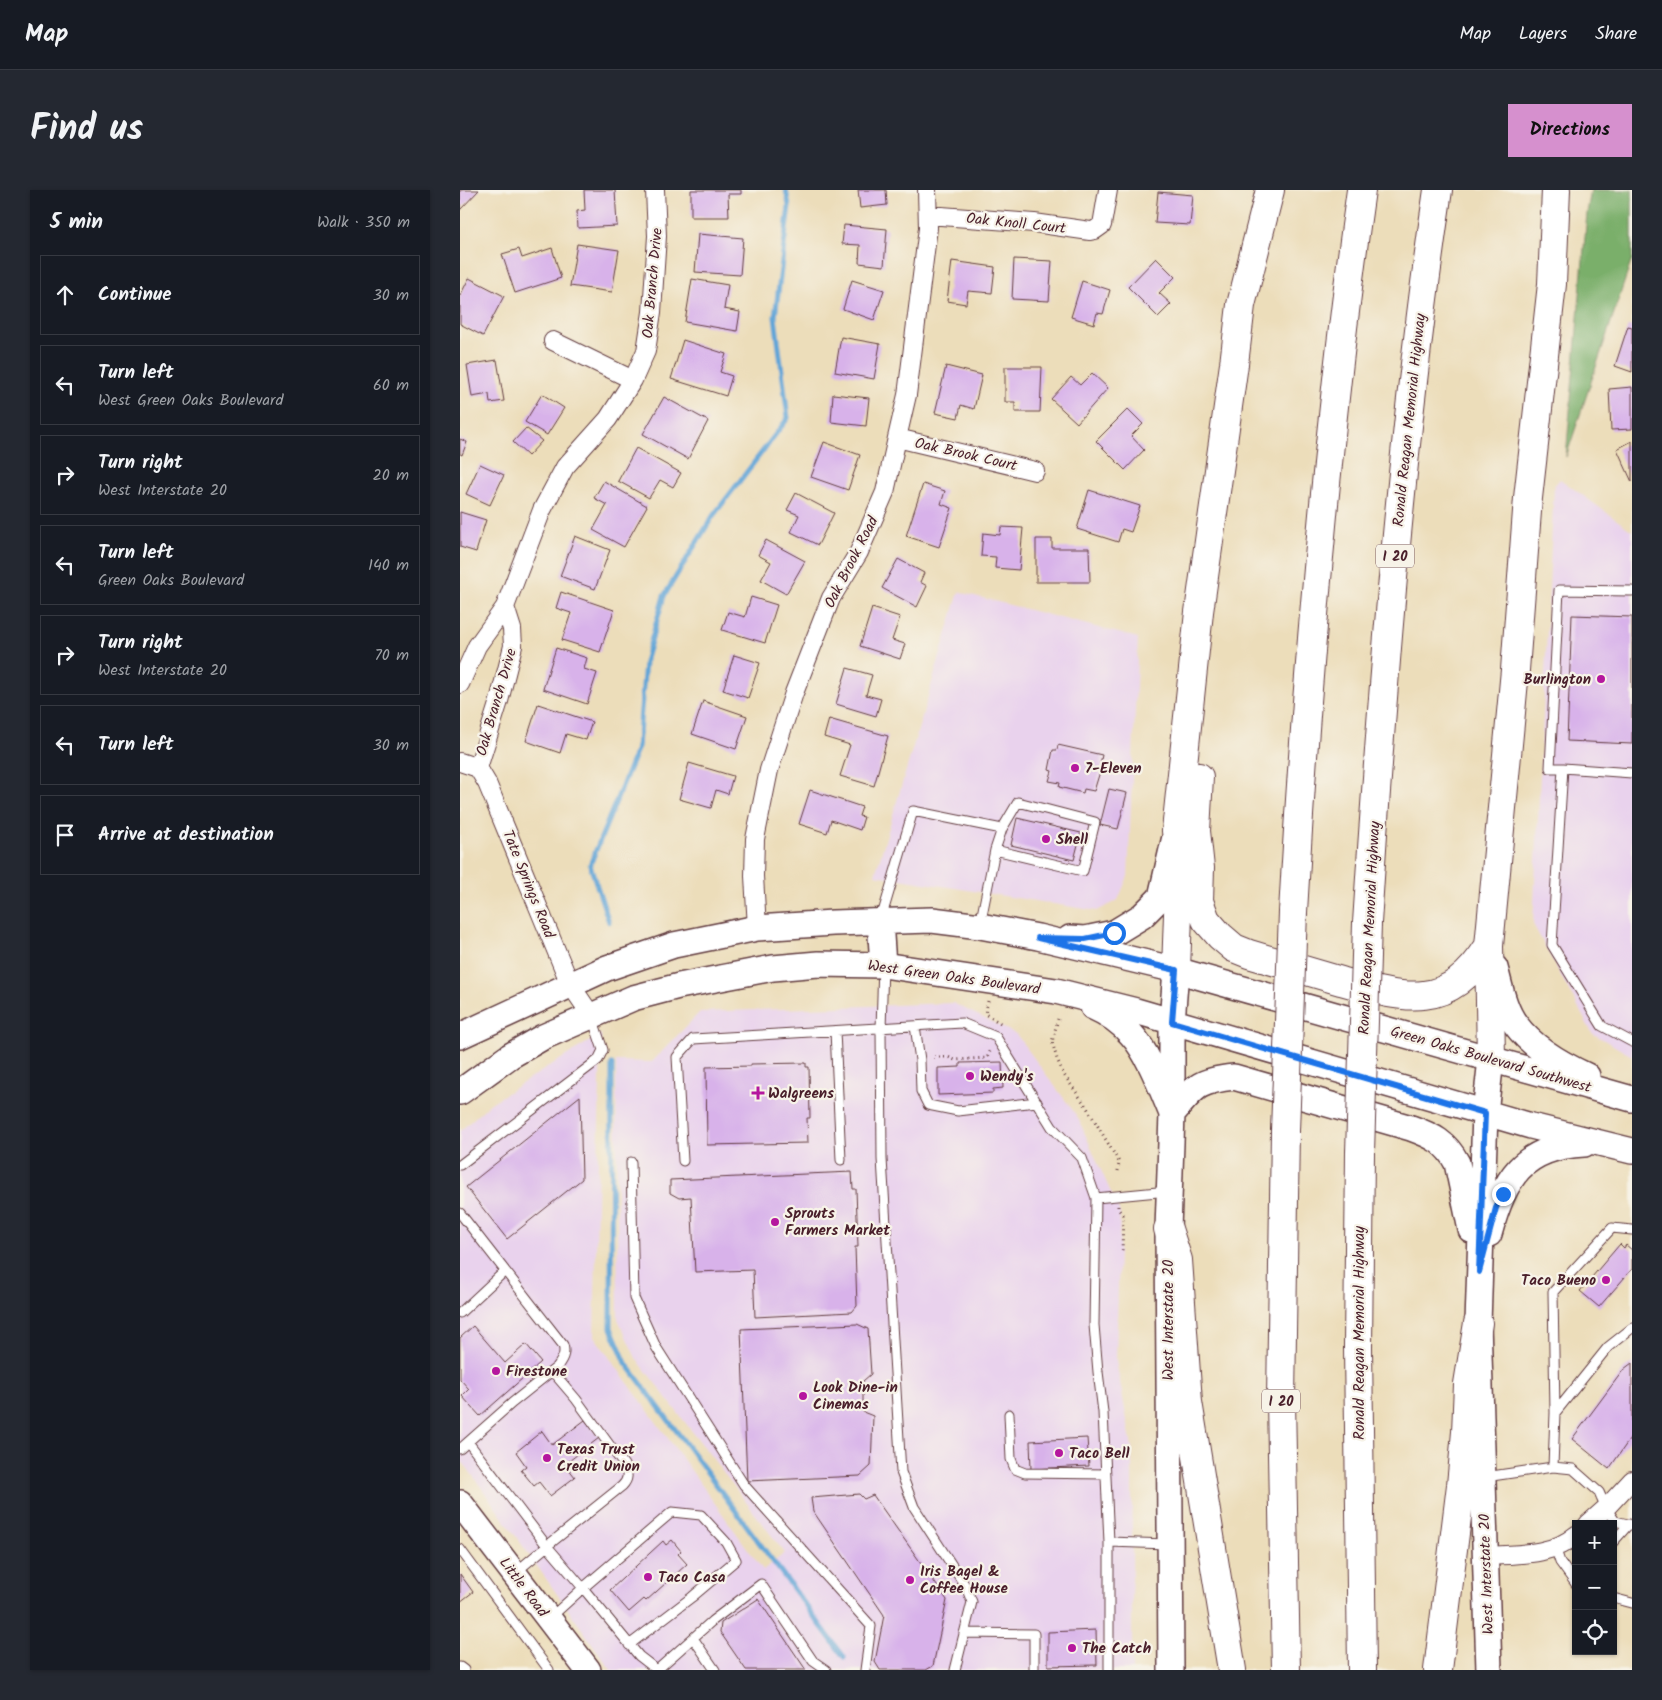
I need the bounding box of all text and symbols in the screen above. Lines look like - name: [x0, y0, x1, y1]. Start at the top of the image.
- text: Map: [25, 15, 68, 54]
- text: Map: [1460, 20, 1491, 49]
- text: Layers: [1519, 20, 1567, 49]
- text: Share: [1595, 20, 1637, 49]
- text: Find us: [30, 102, 143, 158]
- button: Directions: [1508, 104, 1632, 157]
- text: 5 min: [50, 206, 103, 239]
- street label: Oak Knoll Court: [965, 207, 1067, 241]
- text: Walk · 350 m: [317, 210, 410, 235]
- street label: Oak Branch Drive: [636, 227, 670, 339]
- text: Continue: [98, 280, 171, 310]
- icon: ahead: [51, 281, 79, 309]
- text: 30 m: [373, 283, 409, 308]
- street label: Ronald Reagan Memorial Highway: [1387, 311, 1433, 528]
- text: Turn left: [98, 358, 173, 388]
- icon: left: [51, 371, 79, 399]
- text: 60 m: [373, 373, 409, 398]
- text: West Green Oaks Boulevard: [98, 388, 283, 413]
- street label: Oak Brook Court: [912, 432, 1019, 478]
- text: Turn right: [98, 448, 183, 478]
- icon: right: [51, 461, 79, 489]
- text: 20 m: [373, 463, 409, 488]
- text: West Interstate 20: [98, 478, 227, 503]
- street label: Oak Brook Road: [818, 512, 886, 613]
- text: Turn left: [98, 538, 173, 568]
- road number: I 20: [1376, 544, 1414, 568]
- icon: left: [51, 551, 79, 579]
- text: 140 m: [368, 553, 409, 578]
- text: Green Oaks Boulevard: [98, 568, 244, 593]
- text: Turn right: [98, 628, 183, 658]
- icon: right: [51, 641, 79, 669]
- text: 70 m: [374, 643, 409, 668]
- street label: Oak Branch Drive: [470, 645, 524, 759]
- text: West Interstate 20: [98, 658, 227, 683]
- place label: Burlington: [1524, 668, 1591, 692]
- marker: Burlington: [1595, 673, 1607, 685]
- text: Turn left: [98, 730, 173, 760]
- icon: left: [51, 731, 79, 759]
- text: 30 m: [373, 733, 409, 758]
- place label: 7-Eleven: [1085, 757, 1142, 781]
- marker: 7-Eleven: [1069, 762, 1081, 774]
- text: Arrive at destination: [98, 820, 274, 850]
- street label: Ronald Reagan Memorial Highway: [1352, 820, 1388, 1036]
- icon: arrive: [51, 821, 79, 849]
- street label: Tate Springs Road: [495, 827, 561, 943]
- place label: Shell: [1056, 828, 1088, 852]
- marker: Shell: [1040, 833, 1052, 845]
- route start: [1103, 922, 1126, 945]
- street label: West Green Oaks Boulevard: [866, 954, 1042, 1002]
- street label: Green Oaks Boulevard Southwest: [1387, 1020, 1594, 1100]
- place label: Wendy's: [980, 1065, 1034, 1089]
- marker: Wendy's: [964, 1070, 976, 1082]
- place label: Walgreens: [768, 1082, 834, 1106]
- marker: Walgreens: [752, 1087, 764, 1099]
- route end: [1492, 1183, 1515, 1206]
- place label: Sprouts Farmers Market: [785, 1202, 890, 1243]
- marker: Sprouts Farmers Market: [769, 1216, 781, 1228]
- street label: Ronald Reagan Memorial Highway: [1348, 1225, 1372, 1440]
- street label: West Interstate 20: [1157, 1259, 1181, 1380]
- place label: Taco Bueno: [1521, 1269, 1596, 1293]
- marker: Taco Bueno: [1600, 1274, 1612, 1286]
- place label: Firestone: [506, 1360, 568, 1384]
- marker: Firestone: [490, 1365, 502, 1377]
- place label: Look Dine-in Cinemas: [813, 1376, 898, 1417]
- marker: Look Dine-in Cinemas: [797, 1390, 809, 1402]
- road number: I 20: [1262, 1390, 1300, 1412]
- place label: Texas Trust Credit Union: [557, 1438, 640, 1479]
- place label: Taco Bell: [1069, 1442, 1129, 1466]
- marker: Taco Bell: [1053, 1447, 1065, 1459]
- marker: Texas Trust Credit Union: [541, 1452, 553, 1464]
- street label: West Interstate 20: [1473, 1513, 1501, 1635]
- map controls: [1572, 1520, 1617, 1655]
- button: +: [1572, 1520, 1617, 1565]
- street label: Little Road: [493, 1552, 554, 1623]
- place label: Iris Bagel & Coffee House: [920, 1560, 1008, 1601]
- button: −: [1572, 1565, 1617, 1610]
- place label: Taco Casa: [658, 1566, 726, 1590]
- marker: Taco Casa: [642, 1571, 654, 1583]
- marker: Iris Bagel & Coffee House: [904, 1574, 916, 1586]
- button: locate: [1572, 1610, 1617, 1655]
- place label: The Catch: [1082, 1637, 1151, 1661]
- marker: The Catch: [1066, 1642, 1078, 1654]

